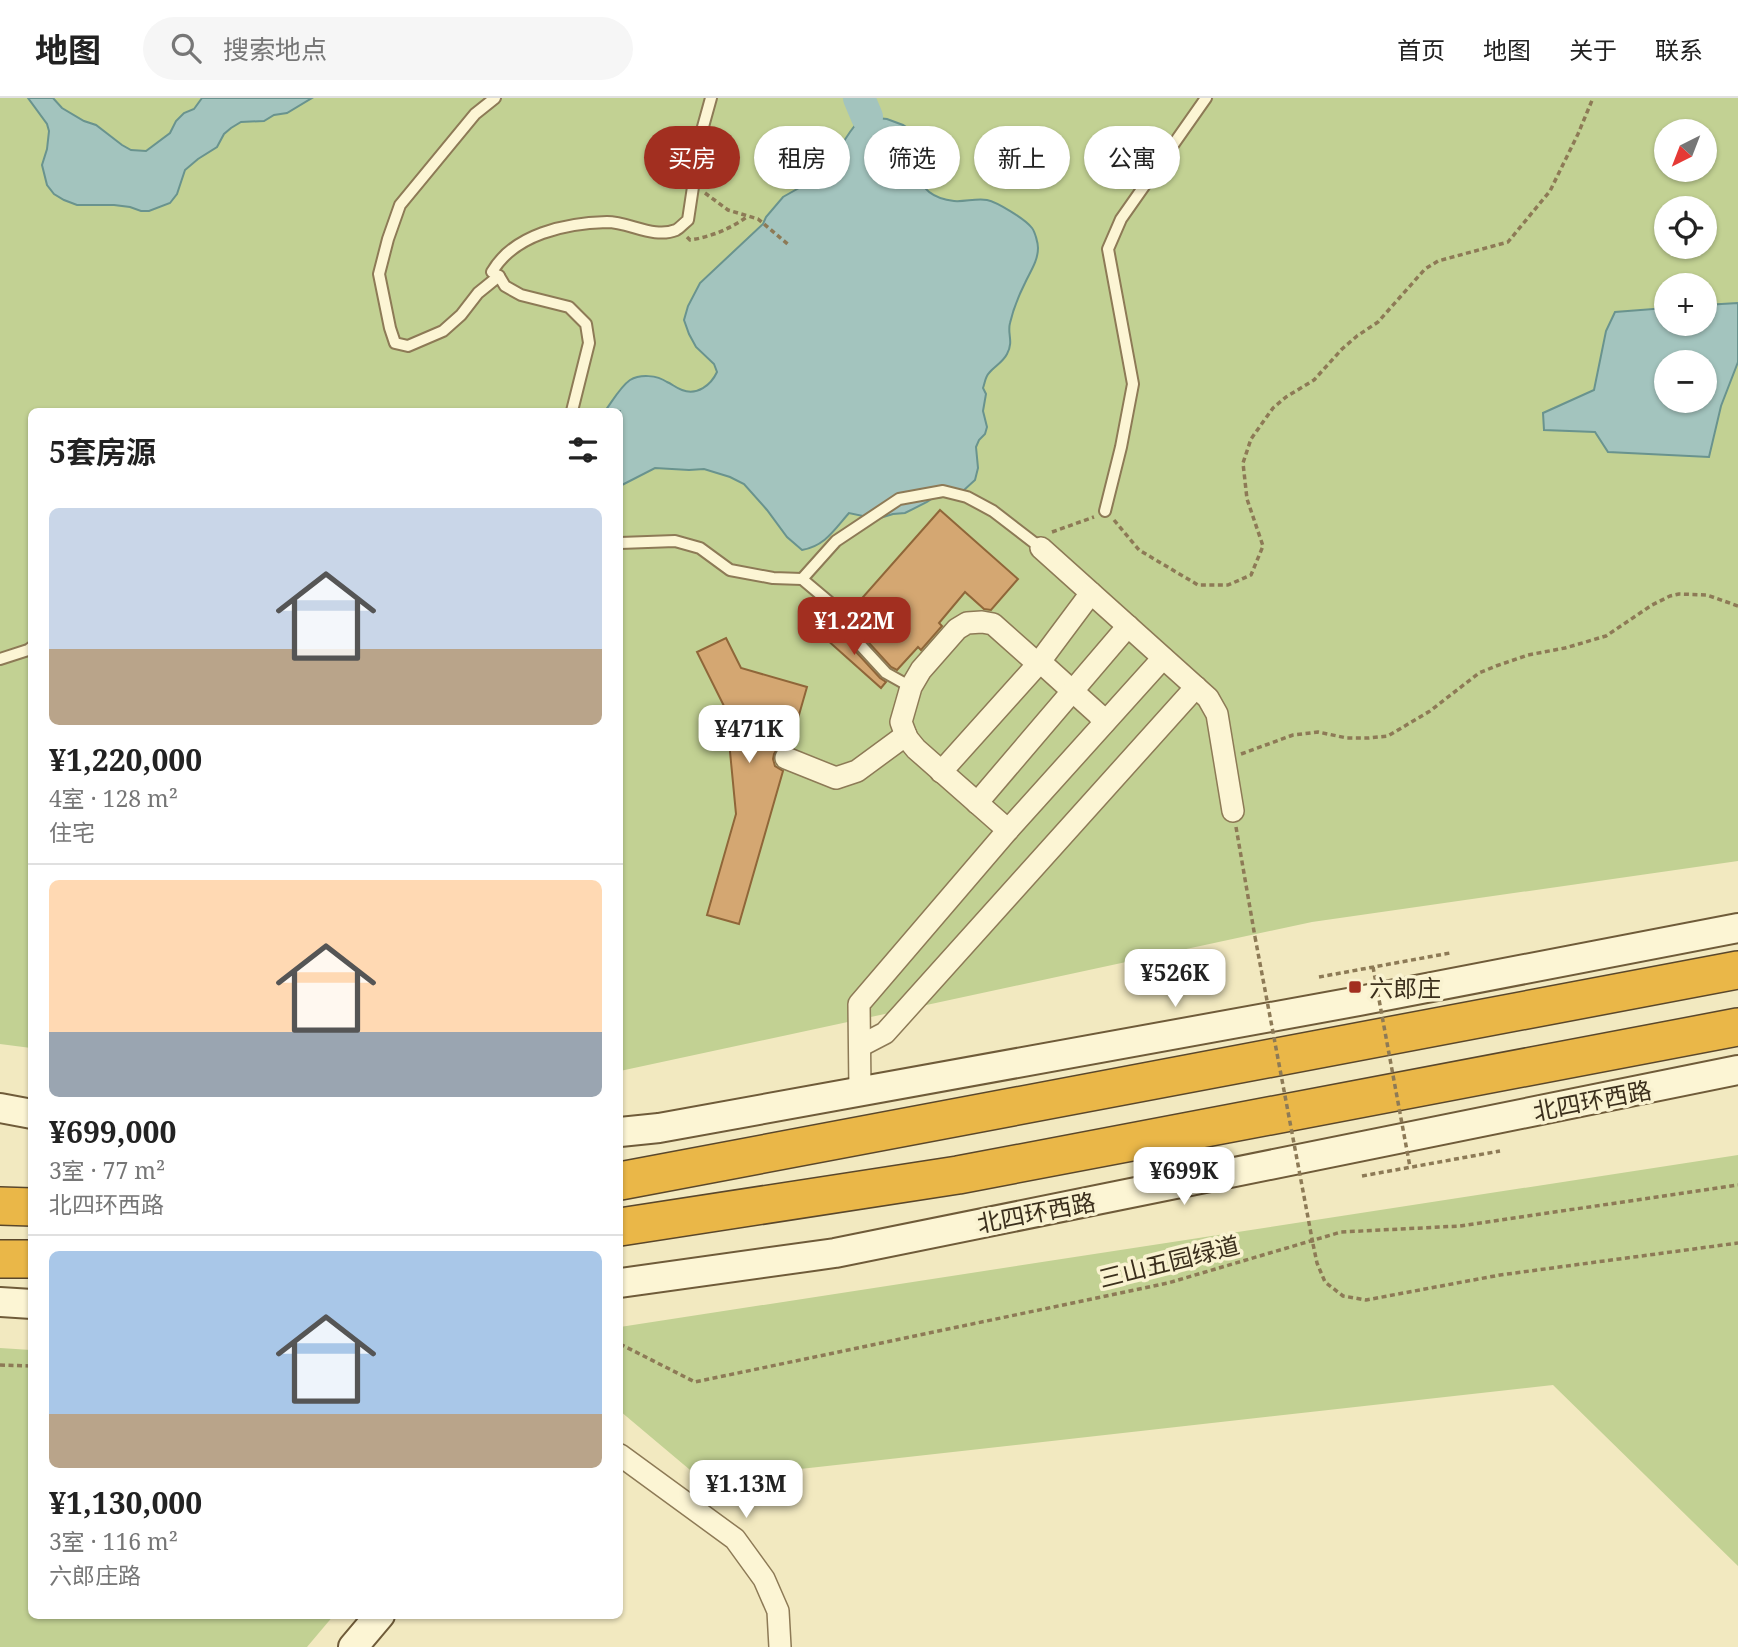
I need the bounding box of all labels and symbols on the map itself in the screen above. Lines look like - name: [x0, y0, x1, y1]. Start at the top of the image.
- north arrow: [1654, 119, 1717, 182]
- pin: ¥1.22M: [797, 598, 911, 657]
- pin: ¥471K: [700, 706, 798, 765]
- pin: ¥526K: [1126, 950, 1224, 1009]
- place label: 六郎庄: [1369, 971, 1441, 1004]
- marker: 六郎庄: [1347, 979, 1363, 995]
- street label: 北四环西路: [1530, 1072, 1654, 1128]
- pin: ¥699K: [1135, 1148, 1233, 1207]
- street label: 北四环西路: [974, 1184, 1098, 1240]
- street label: 三山五园绿道: [1095, 1228, 1243, 1294]
- pin: ¥1.13M: [689, 1460, 803, 1520]

